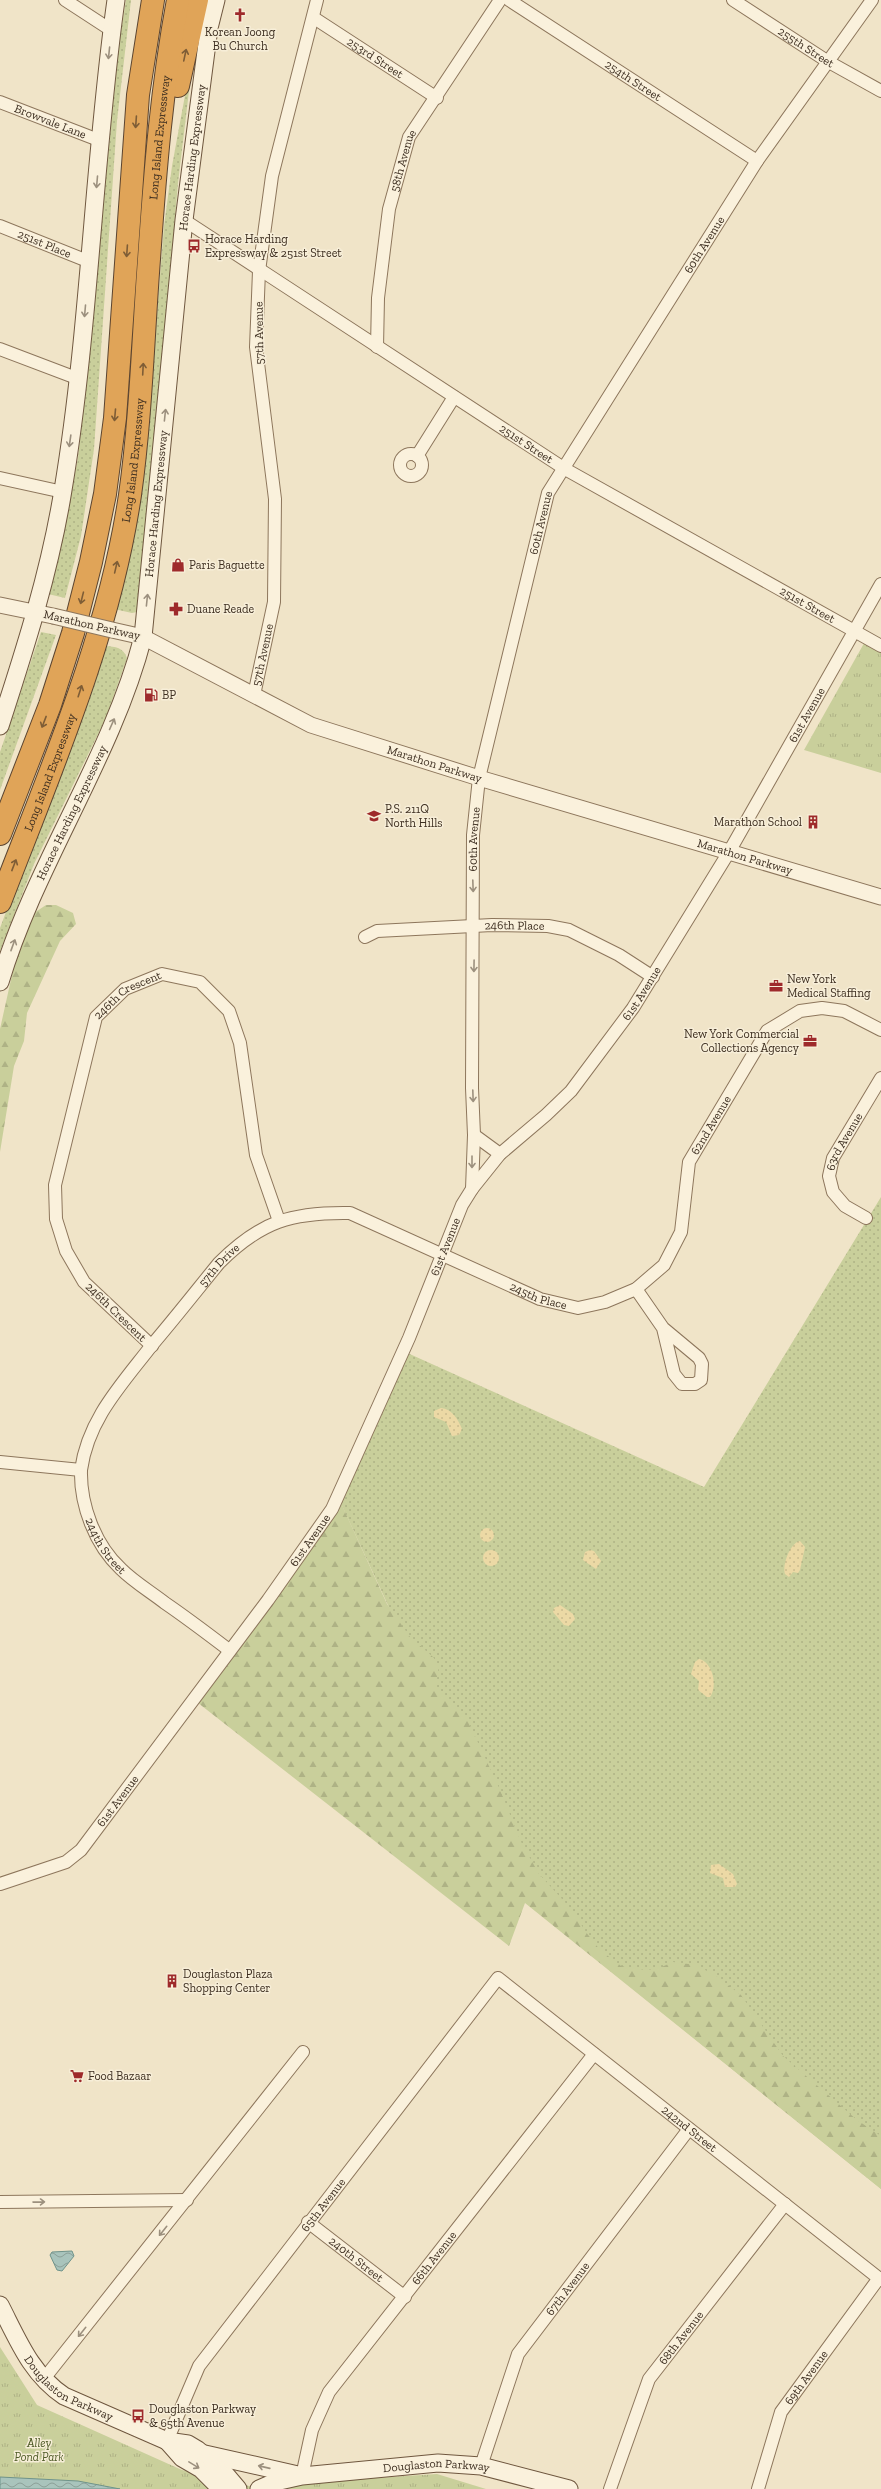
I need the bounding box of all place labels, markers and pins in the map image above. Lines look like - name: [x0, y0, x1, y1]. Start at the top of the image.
- church icon: Korean Joong Bu Church: [232, 7, 248, 23]
- place label: Korean Joong Bu Church: [205, 25, 276, 53]
- place label: Horace Harding Expressway & 251st Street: [205, 232, 342, 260]
- bus stop icon: Horace Harding Expressway & 251st Street: [186, 238, 202, 254]
- shop icon: Paris Baguette: [170, 557, 186, 573]
- place label: Paris Baguette: [189, 558, 265, 572]
- pharmacy icon: Duane Reade: [168, 601, 184, 617]
- place label: Duane Reade: [187, 602, 255, 616]
- fuel station icon: BP: [143, 687, 159, 703]
- place label: BP: [162, 688, 176, 702]
- place label: P.S. 211Q North Hills: [385, 802, 443, 830]
- school or university icon: P.S. 211Q North Hills: [366, 808, 382, 824]
- building icon: Marathon School: [805, 814, 821, 830]
- place label: Marathon School: [714, 815, 802, 829]
- place label: New York Medical Staffing: [787, 972, 871, 1000]
- office icon: New York Medical Staffing: [768, 978, 784, 994]
- place label: New York Commercial Collections Agency: [684, 1027, 800, 1055]
- office icon: New York Commercial Collections Agency: [802, 1033, 818, 1049]
- place label: Douglaston Plaza Shopping Center: [183, 1967, 273, 1995]
- building icon: Douglaston Plaza Shopping Center: [164, 1973, 180, 1989]
- supermarket icon: Food Bazaar: [69, 2068, 85, 2084]
- place label: Food Bazaar: [88, 2069, 151, 2083]
- place label: Douglaston Parkway & 65th Avenue: [149, 2402, 257, 2430]
- bus stop icon: Douglaston Parkway & 65th Avenue: [130, 2408, 146, 2424]

